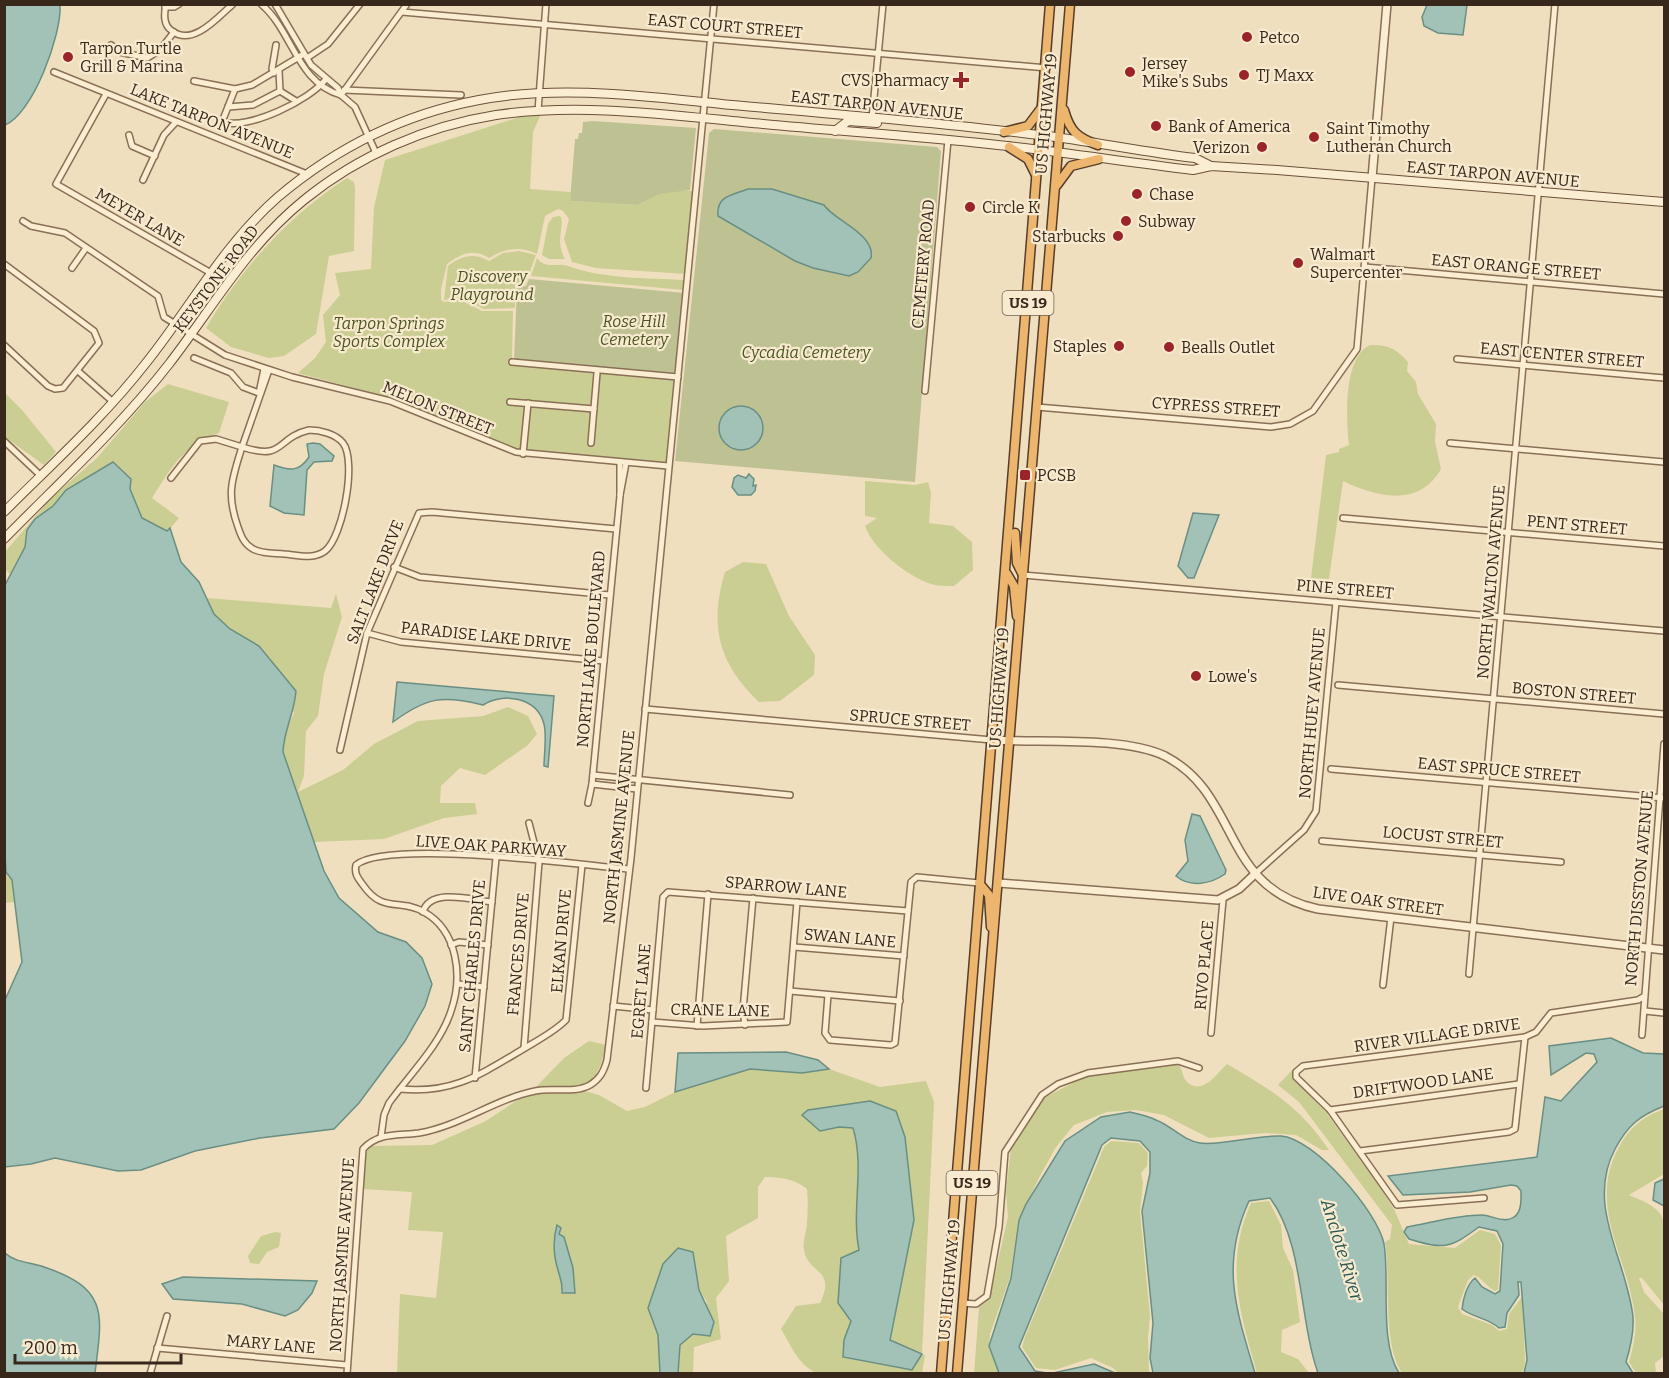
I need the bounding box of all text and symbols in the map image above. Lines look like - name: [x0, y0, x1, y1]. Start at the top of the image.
- street label: EAST COURT STREET: [647, 10, 803, 42]
- place label: Petco: [1259, 28, 1300, 47]
- marker: Petco: [1240, 30, 1254, 44]
- place label: Tarpon Turtle Grill & Marina: [80, 39, 184, 76]
- marker: Tarpon Turtle Grill & Marina: [61, 50, 75, 64]
- street label: US HIGHWAY 19: [1031, 53, 1061, 175]
- place label: Jersey Mike's Subs: [1141, 54, 1228, 91]
- marker: Jersey Mike's Subs: [1123, 65, 1137, 79]
- place label: TJ Maxx: [1256, 66, 1314, 85]
- marker: TJ Maxx: [1237, 68, 1251, 82]
- place label: CVS Pharmacy: [841, 71, 950, 90]
- marker: CVS Pharmacy: [954, 73, 968, 87]
- street label: LAKE TARPON AVENUE: [127, 79, 297, 163]
- street label: EAST TARPON AVENUE: [790, 86, 964, 124]
- place label: Bank of America: [1168, 117, 1291, 136]
- marker: Bank of America: [1149, 119, 1163, 133]
- place label: Saint Timothy Lutheran Church: [1326, 119, 1452, 156]
- marker: Saint Timothy Lutheran Church: [1307, 130, 1321, 144]
- place label: Verizon: [1193, 138, 1250, 157]
- marker: Verizon: [1255, 140, 1269, 154]
- street label: EAST TARPON AVENUE: [1406, 157, 1580, 191]
- street label: MEYER LANE: [92, 184, 188, 250]
- place label: Chase: [1149, 185, 1194, 204]
- marker: Chase: [1130, 187, 1144, 201]
- street label: CEMETERY ROAD: [908, 198, 938, 330]
- place label: Circle K: [982, 198, 1040, 217]
- marker: Circle K: [963, 200, 977, 214]
- place label: Subway: [1138, 212, 1196, 231]
- marker: Subway: [1119, 214, 1133, 228]
- street label: KEYSTONE ROAD: [169, 221, 263, 337]
- place label: Starbucks: [1032, 227, 1106, 246]
- marker: Starbucks: [1111, 229, 1125, 243]
- place label: Walmart Supercenter: [1310, 245, 1402, 282]
- street label: EAST ORANGE STREET: [1430, 250, 1602, 284]
- marker: Walmart Supercenter: [1291, 256, 1305, 270]
- park label: Discovery Playground: [450, 267, 534, 304]
- road number: US 19: [1002, 291, 1054, 315]
- park label: Rose Hill Cemetery: [600, 312, 669, 349]
- park label: Tarpon Springs Sports Complex: [333, 314, 446, 351]
- place label: Staples: [1053, 337, 1107, 356]
- place label: Bealls Outlet: [1181, 338, 1275, 357]
- street label: EAST CENTER STREET: [1479, 338, 1645, 372]
- marker: Staples: [1112, 339, 1126, 353]
- marker: Bealls Outlet: [1162, 340, 1176, 354]
- park label: Cycadia Cemetery: [742, 343, 871, 362]
- street label: MELON STREET: [380, 377, 496, 439]
- street label: CYPRESS STREET: [1151, 393, 1281, 421]
- place label: PCSB: [1037, 466, 1076, 485]
- marker: PCSB: [1018, 468, 1032, 482]
- street label: NORTH WALTON AVENUE: [1473, 484, 1509, 680]
- street label: PENT STREET: [1526, 511, 1628, 539]
- street label: SALT LAKE DRIVE: [343, 517, 407, 647]
- street label: NORTH LAKE BOULEVARD: [573, 550, 609, 748]
- street label: PINE STREET: [1295, 575, 1395, 603]
- street label: PARADISE LAKE DRIVE: [400, 618, 572, 654]
- street label: NORTH HUEY AVENUE: [1295, 626, 1329, 800]
- street label: US HIGHWAY 19: [985, 627, 1013, 749]
- place label: Lowe's: [1208, 667, 1257, 686]
- marker: Lowe's: [1189, 669, 1203, 683]
- street label: BOSTON STREET: [1511, 678, 1637, 708]
- street label: SPRUCE STREET: [849, 705, 971, 735]
- street label: NORTH JASMINE AVENUE: [599, 729, 639, 925]
- street label: EAST SPRUCE STREET: [1417, 753, 1581, 787]
- street label: NORTH DISSTON AVENUE: [1621, 789, 1657, 987]
- street label: LOCUST STREET: [1382, 822, 1504, 852]
- street label: LIVE OAK PARKWAY: [415, 831, 568, 861]
- street label: SPARROW LANE: [724, 872, 848, 902]
- street label: SAINT CHARLES DRIVE: [455, 879, 489, 1053]
- street label: LIVE OAK STREET: [1311, 882, 1445, 920]
- street label: ELKAN DRIVE: [547, 888, 575, 994]
- street label: FRANCES DRIVE: [503, 892, 533, 1016]
- street label: RIVO PLACE: [1191, 919, 1217, 1011]
- street label: SWAN LANE: [803, 925, 897, 951]
- street label: EGRET LANE: [627, 942, 655, 1040]
- street label: CRANE LANE: [670, 1000, 770, 1020]
- street label: RIVER VILLAGE DRIVE: [1353, 1014, 1521, 1056]
- street label: DRIFTWOOD LANE: [1351, 1064, 1495, 1102]
- street label: NORTH JASMINE AVENUE: [326, 1157, 358, 1353]
- road number: US 19: [946, 1171, 998, 1195]
- water label: Anclote River: [1316, 1195, 1368, 1304]
- street label: US HIGHWAY 19: [934, 1219, 964, 1341]
- scale bar: [15, 1327, 182, 1365]
- street label: MARY LANE: [225, 1331, 317, 1357]
- text: 200 m: [24, 1337, 78, 1359]

